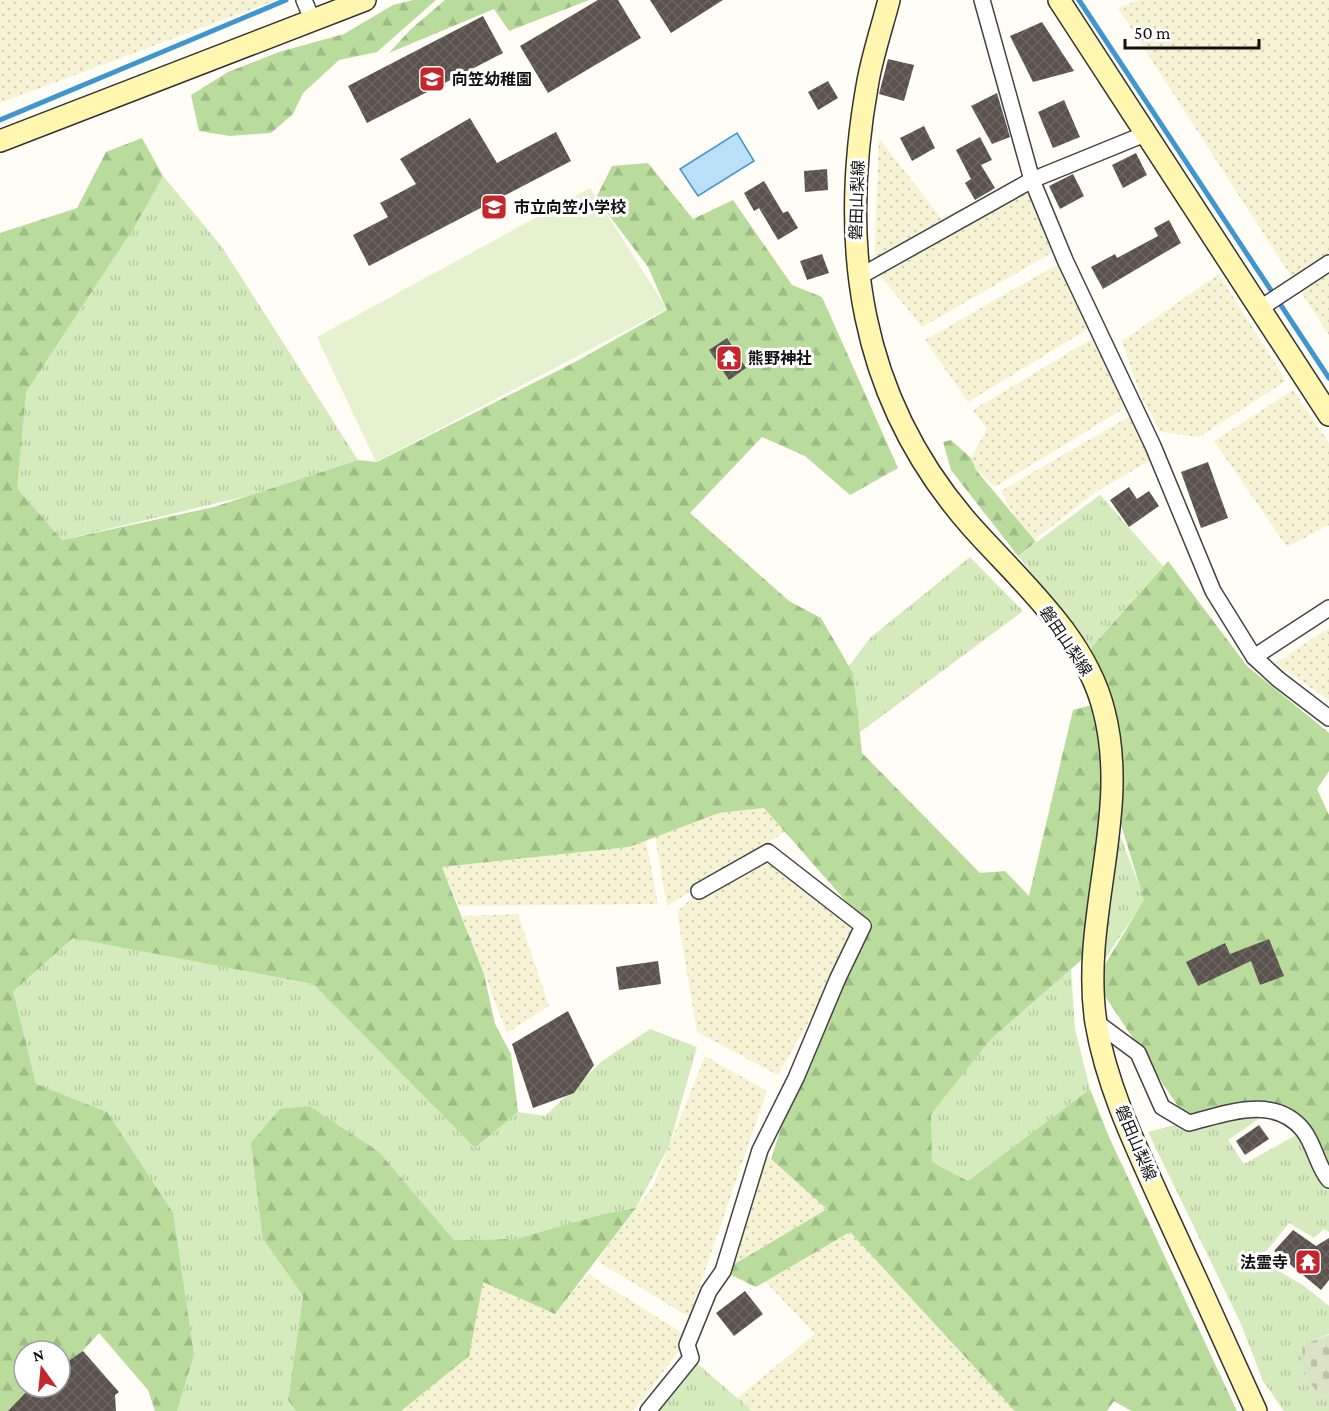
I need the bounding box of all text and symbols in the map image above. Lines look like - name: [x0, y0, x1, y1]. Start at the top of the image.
- scale bar: [1125, 12, 1258, 50]
- text: 50 m: [1134, 23, 1171, 43]
- school or university icon: 向笠幼稚園: [417, 64, 447, 94]
- place label: 向笠幼稚園: [452, 71, 532, 88]
- street label: 磐田山梨線: [847, 160, 867, 240]
- school or university icon: 市立向笠小学校: [479, 192, 509, 222]
- place label: 市立向笠小学校: [514, 199, 626, 216]
- temple icon: 熊野神社: [714, 343, 744, 373]
- place label: 熊野神社: [748, 349, 812, 367]
- street label: 磐田山梨線: [1037, 603, 1095, 679]
- street label: 磐田山梨線: [1113, 1103, 1159, 1183]
- temple icon: 法霊寺: [1293, 1247, 1323, 1277]
- place label: 法霊寺: [1240, 1254, 1288, 1271]
- north arrow: [12, 1339, 72, 1399]
- text: N: [31, 1345, 46, 1365]

